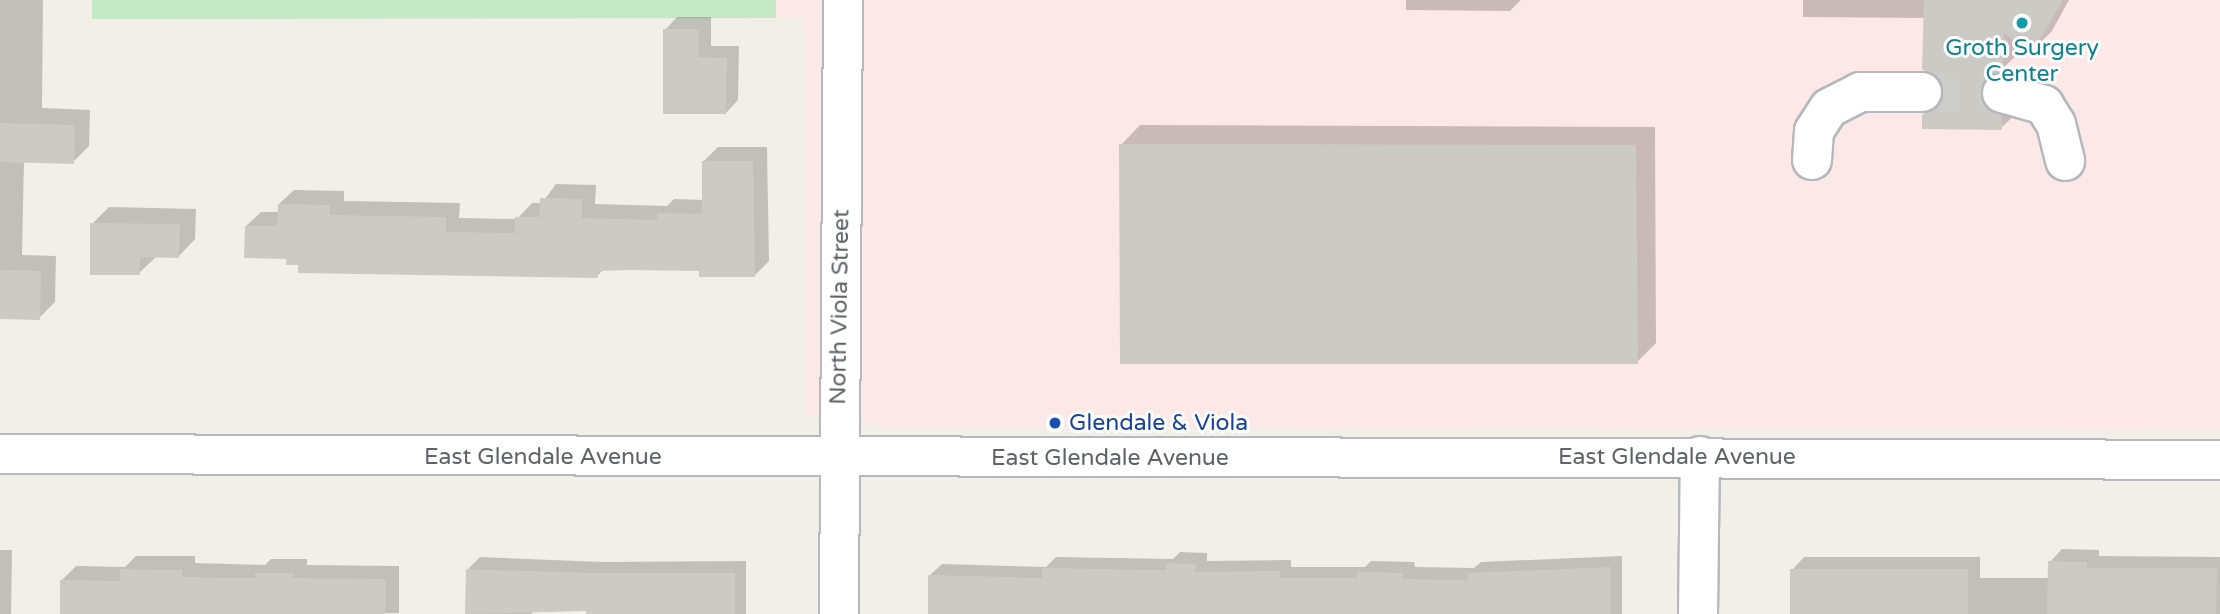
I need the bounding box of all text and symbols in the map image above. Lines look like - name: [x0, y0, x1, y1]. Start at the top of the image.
- marker: Groth Surgery Center: [2014, 15, 2030, 31]
- place label: Groth Surgery Center: [1945, 34, 2099, 88]
- street label: North Viola Street: [824, 209, 856, 405]
- place label: Glendale & Viola: [1069, 409, 1248, 437]
- marker: Glendale & Viola: [1047, 415, 1063, 431]
- street label: East Glendale Avenue: [424, 443, 662, 471]
- street label: East Glendale Avenue: [1558, 443, 1796, 471]
- street label: East Glendale Avenue: [991, 444, 1229, 472]

